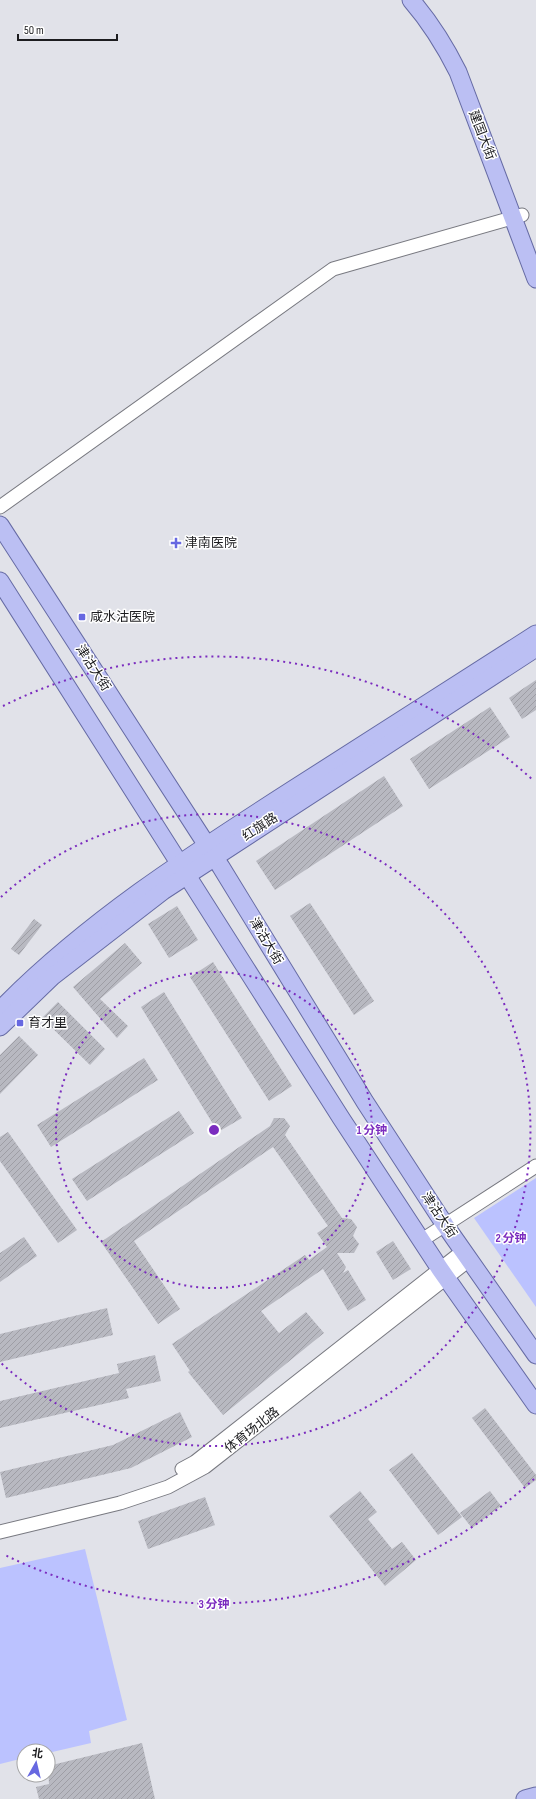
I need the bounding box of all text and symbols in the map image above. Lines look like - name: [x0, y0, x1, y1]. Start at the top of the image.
- scale bar: [18, 16, 117, 42]
- text: 50 m: [24, 23, 44, 38]
- street label: 建国大街: [465, 108, 499, 162]
- place label: 津南医院: [185, 535, 237, 551]
- marker: 津南医院: [170, 537, 182, 549]
- place label: 咸水沽医院: [90, 609, 155, 625]
- marker: 咸水沽医院: [77, 612, 87, 622]
- street label: 津沽大街: [72, 642, 114, 694]
- street label: 红旗路: [239, 810, 281, 844]
- street label: 津沽大街: [246, 915, 286, 967]
- place label: 育才里: [28, 1015, 67, 1031]
- marker: 育才里: [15, 1018, 25, 1028]
- centre of rings: [207, 1123, 221, 1137]
- text: 1 分钟: [357, 1123, 387, 1138]
- street label: 津沽大街: [418, 1189, 460, 1241]
- text: 2 分钟: [495, 1231, 527, 1246]
- street label: 体育场北路: [221, 1404, 283, 1456]
- text: 3 分钟: [198, 1597, 230, 1612]
- north arrow: [16, 1743, 56, 1783]
- text: 北: [31, 1746, 44, 1761]

